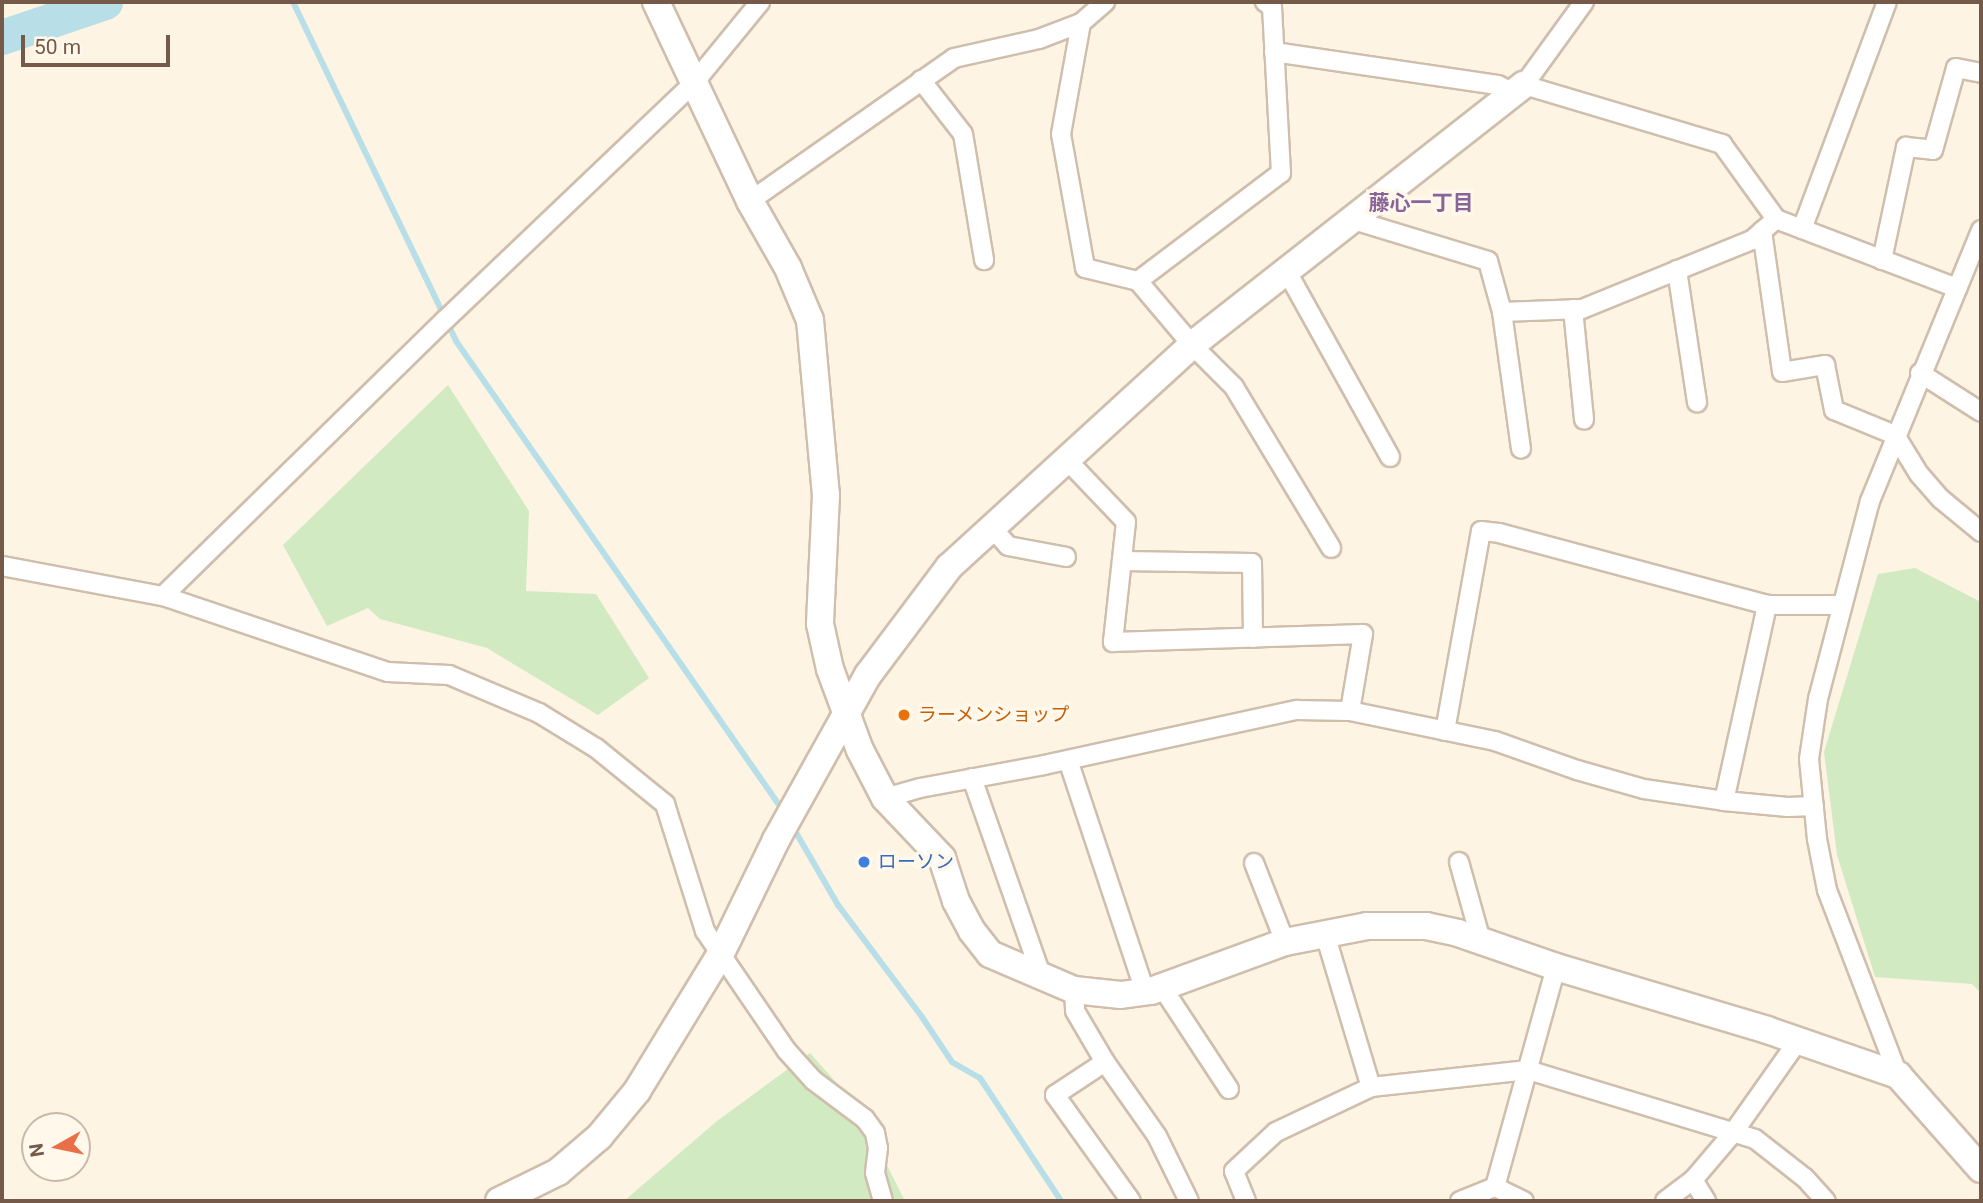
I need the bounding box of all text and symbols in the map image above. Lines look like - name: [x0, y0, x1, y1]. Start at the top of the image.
- scale bar: [24, 21, 173, 65]
- text: 50 m: [34, 35, 81, 59]
- district label: 藤心一丁目: [1369, 190, 1473, 216]
- place label: ラーメンショップ: [918, 704, 1070, 726]
- marker: ラーメンショップ: [896, 707, 912, 723]
- place label: ローソン: [878, 851, 954, 873]
- marker: ローソン: [856, 854, 872, 870]
- north arrow: [21, 1112, 91, 1182]
- text: N: [24, 1142, 49, 1158]

